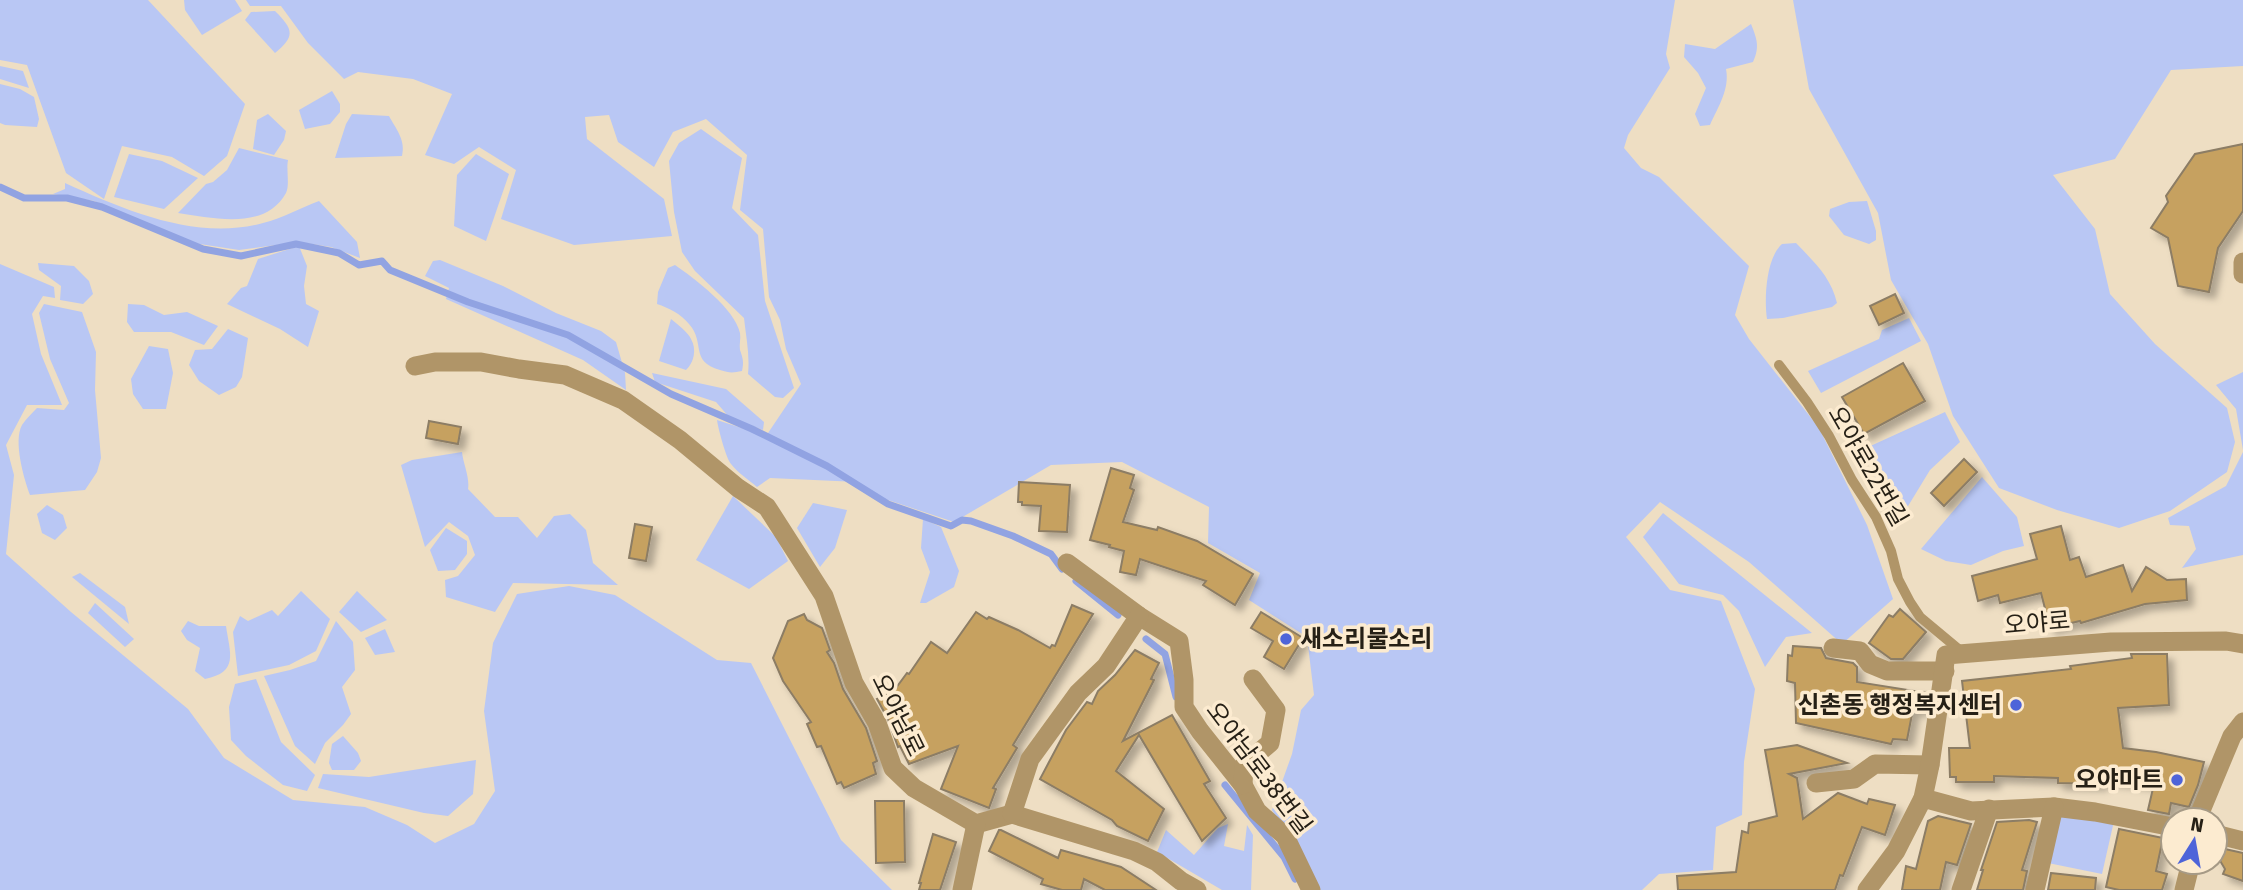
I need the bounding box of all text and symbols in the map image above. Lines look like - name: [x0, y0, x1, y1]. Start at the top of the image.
- street label: 오야로22번길: [1822, 401, 1914, 531]
- street label: 오야로: [2003, 606, 2071, 640]
- place label: 새소리물소리: [1300, 625, 1432, 653]
- marker: 새소리물소리: [1278, 631, 1294, 647]
- street label: 오야남로: [866, 669, 930, 761]
- place label: 신촌동 행정복지센터: [1798, 691, 2002, 719]
- street label: 오야남로38번길: [1200, 697, 1318, 839]
- marker: 신촌동 행정복지센터: [2008, 697, 2024, 713]
- place label: 오야마트: [2075, 766, 2163, 794]
- marker: 오야마트: [2169, 772, 2185, 788]
- north arrow: [2159, 806, 2229, 876]
- text: N: [2189, 812, 2206, 837]

